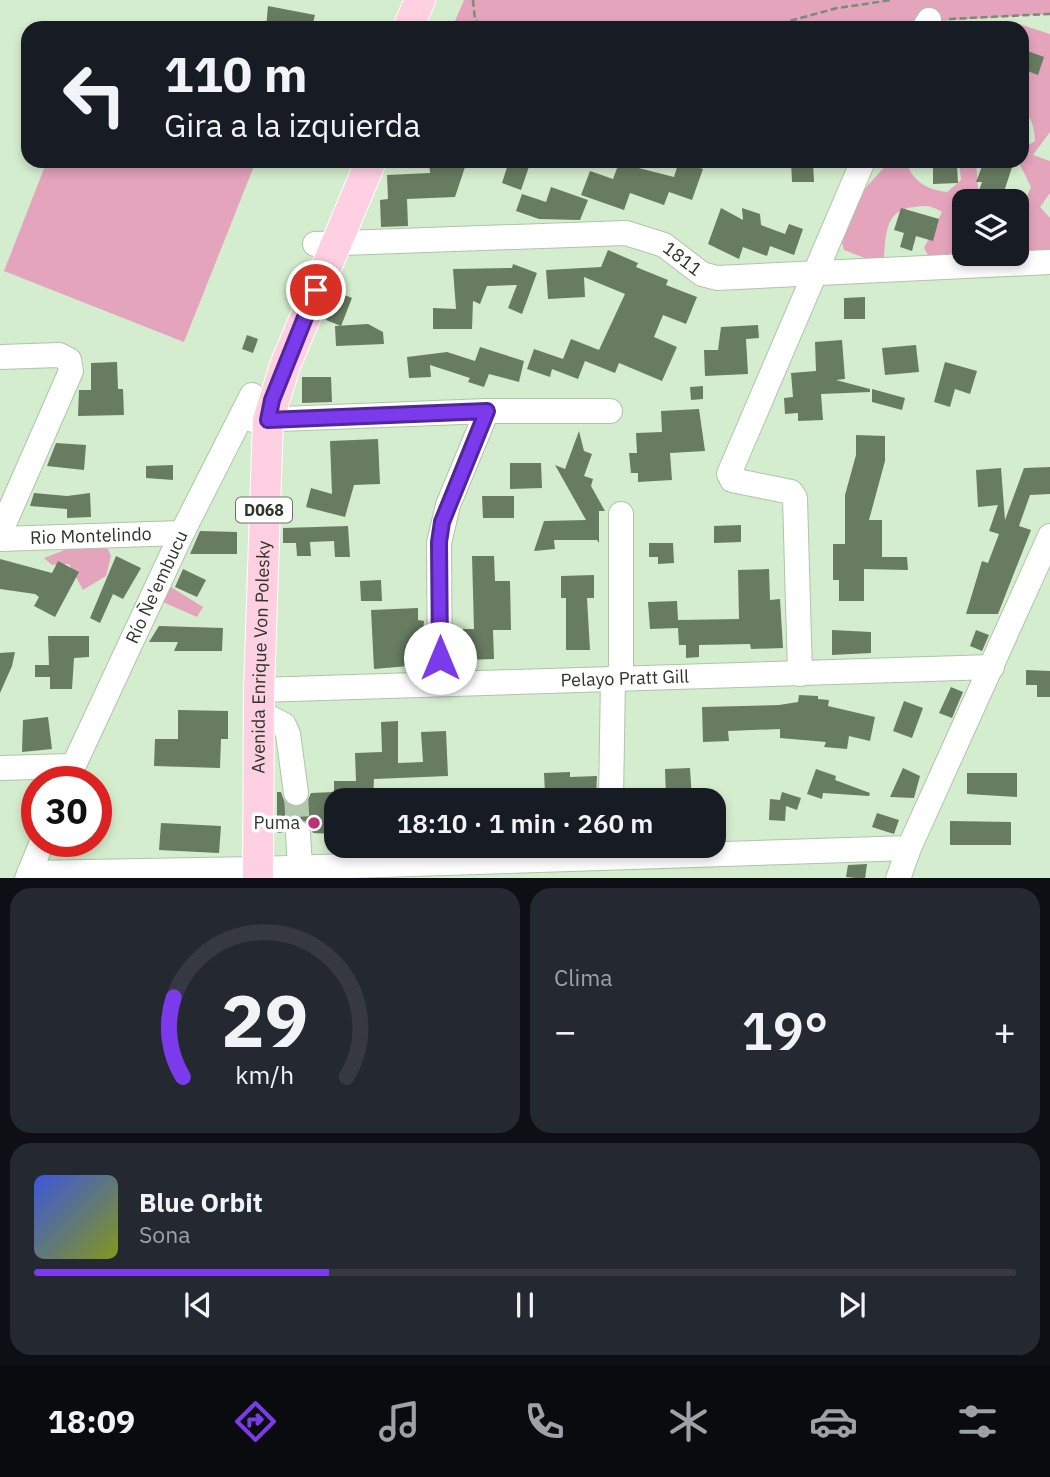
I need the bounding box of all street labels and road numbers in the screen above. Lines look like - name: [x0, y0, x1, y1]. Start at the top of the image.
- street label: 1811: [658, 236, 707, 281]
- road number: D068: [236, 498, 292, 523]
- street label: Rio Montelindo: [30, 522, 152, 549]
- street label: Río Ñe'embucu: [120, 527, 193, 647]
- street label: Avenida Enrique Von Polesky: [247, 540, 275, 774]
- street label: Pelayo Pratt Gill: [560, 665, 689, 692]

